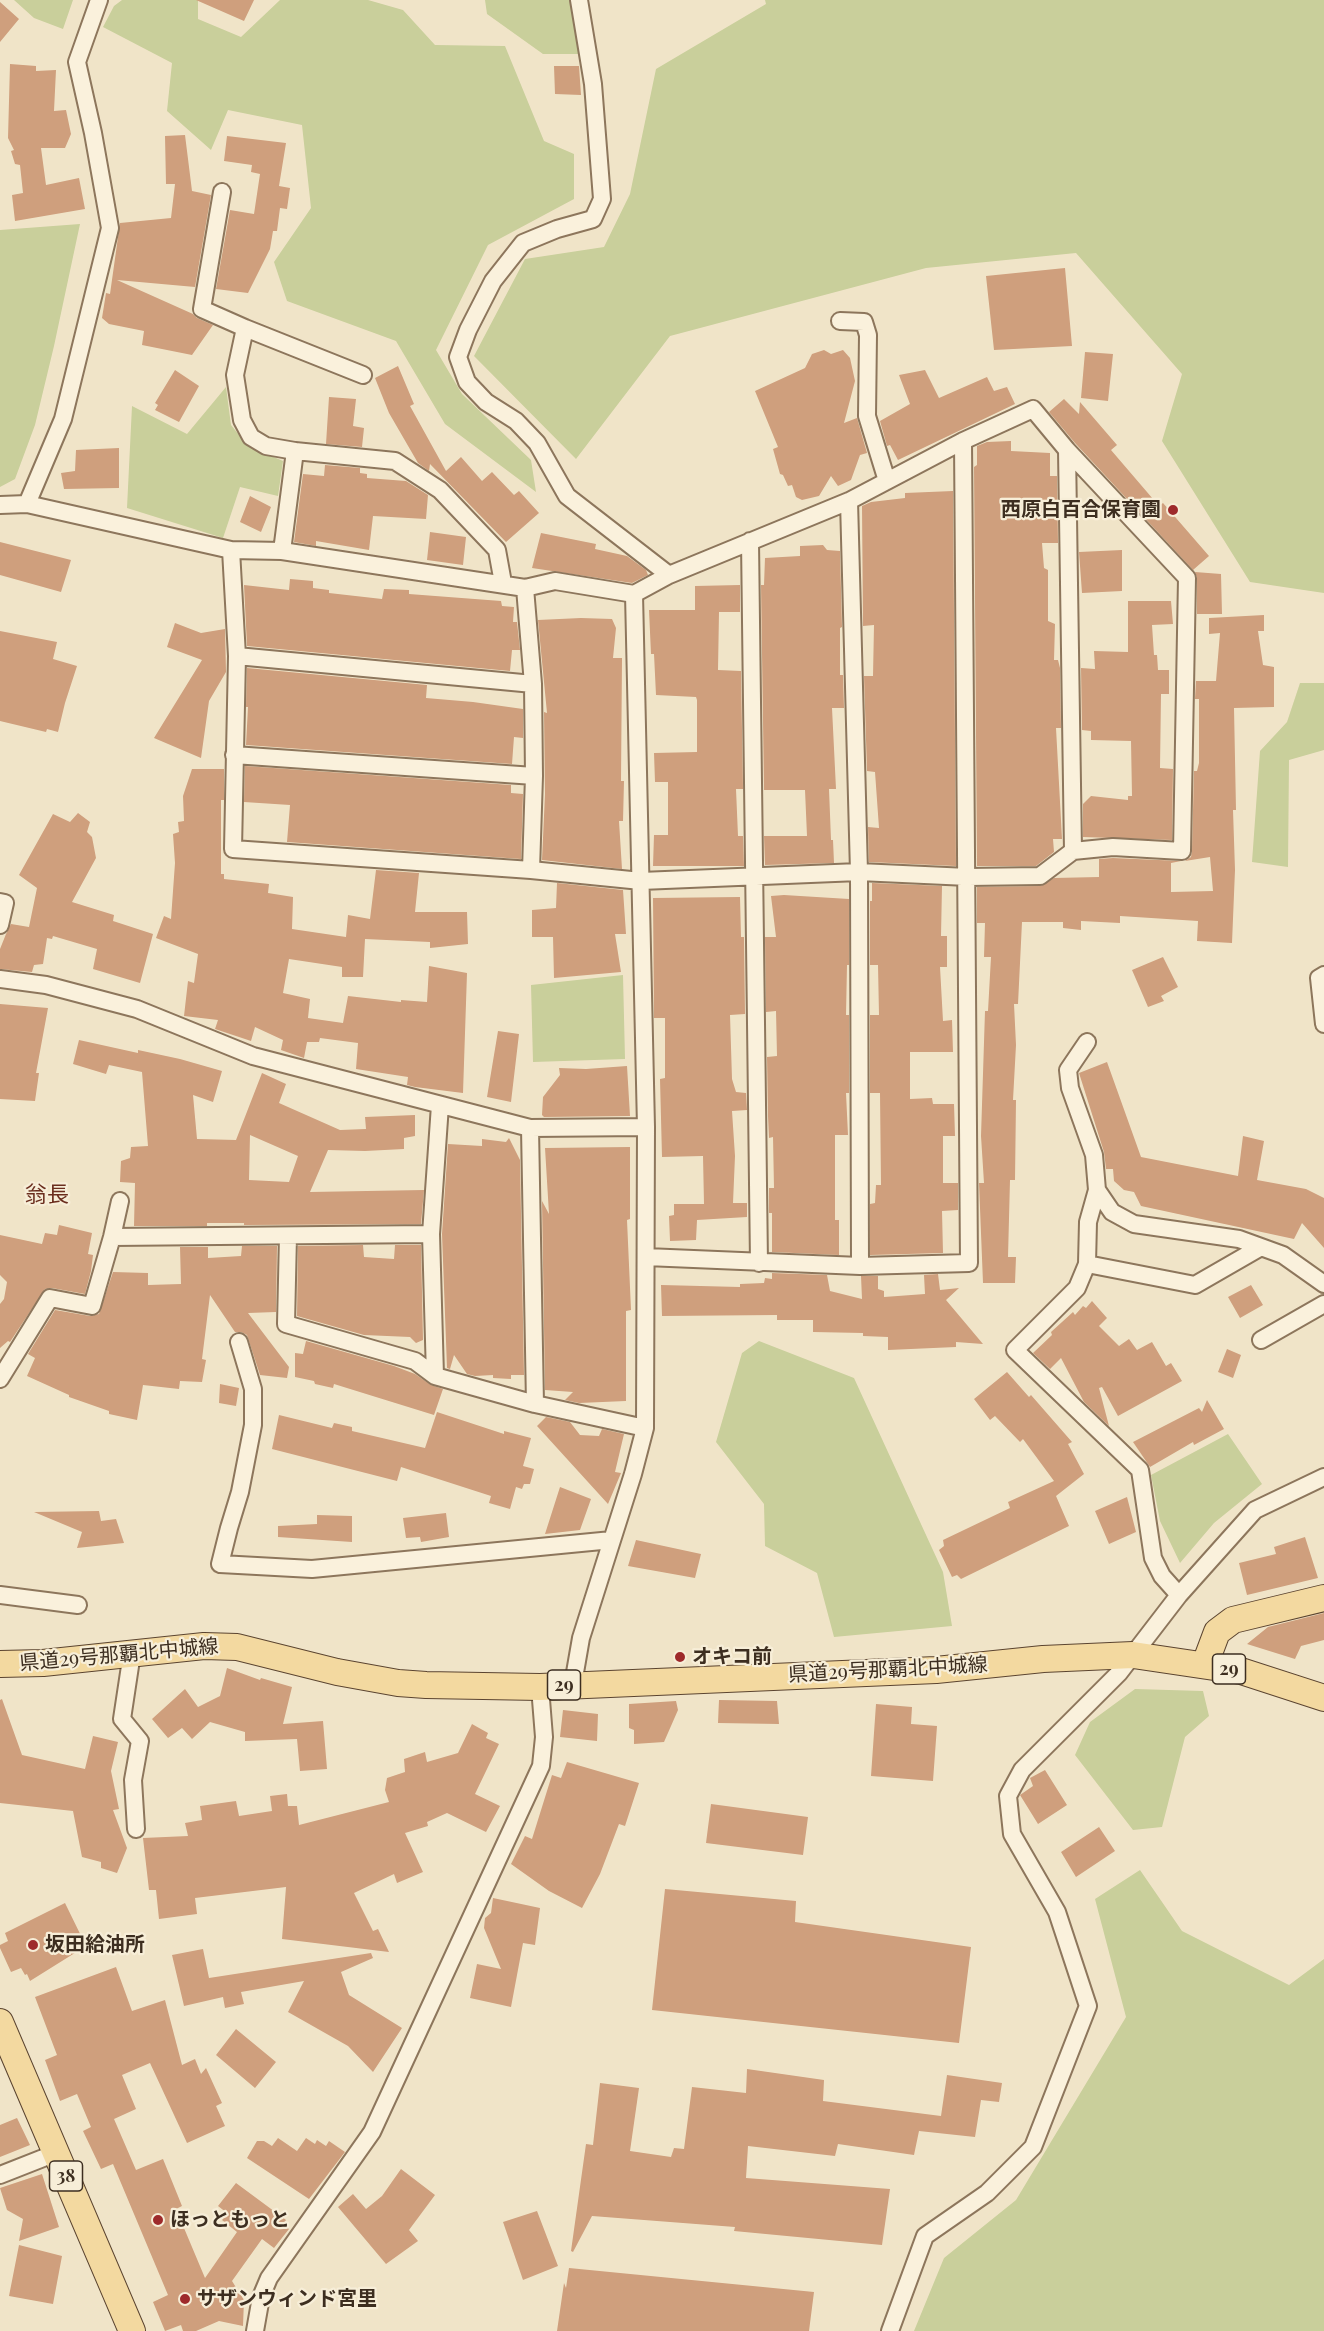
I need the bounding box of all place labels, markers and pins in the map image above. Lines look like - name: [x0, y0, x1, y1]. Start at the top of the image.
- place label: 西原白百合保育園: [1001, 498, 1161, 522]
- marker: 西原白百合保育園: [1166, 503, 1180, 517]
- place label: オキコ前: [692, 1645, 772, 1669]
- marker: オキコ前: [673, 1650, 687, 1664]
- place label: 坂田給油所: [45, 1933, 145, 1957]
- marker: 坂田給油所: [26, 1938, 40, 1952]
- place label: ほっともっと: [170, 2208, 290, 2232]
- marker: ほっともっと: [151, 2213, 165, 2227]
- place label: サザンウィンド宮里: [197, 2287, 377, 2311]
- marker: サザンウィンド宮里: [178, 2292, 192, 2306]

